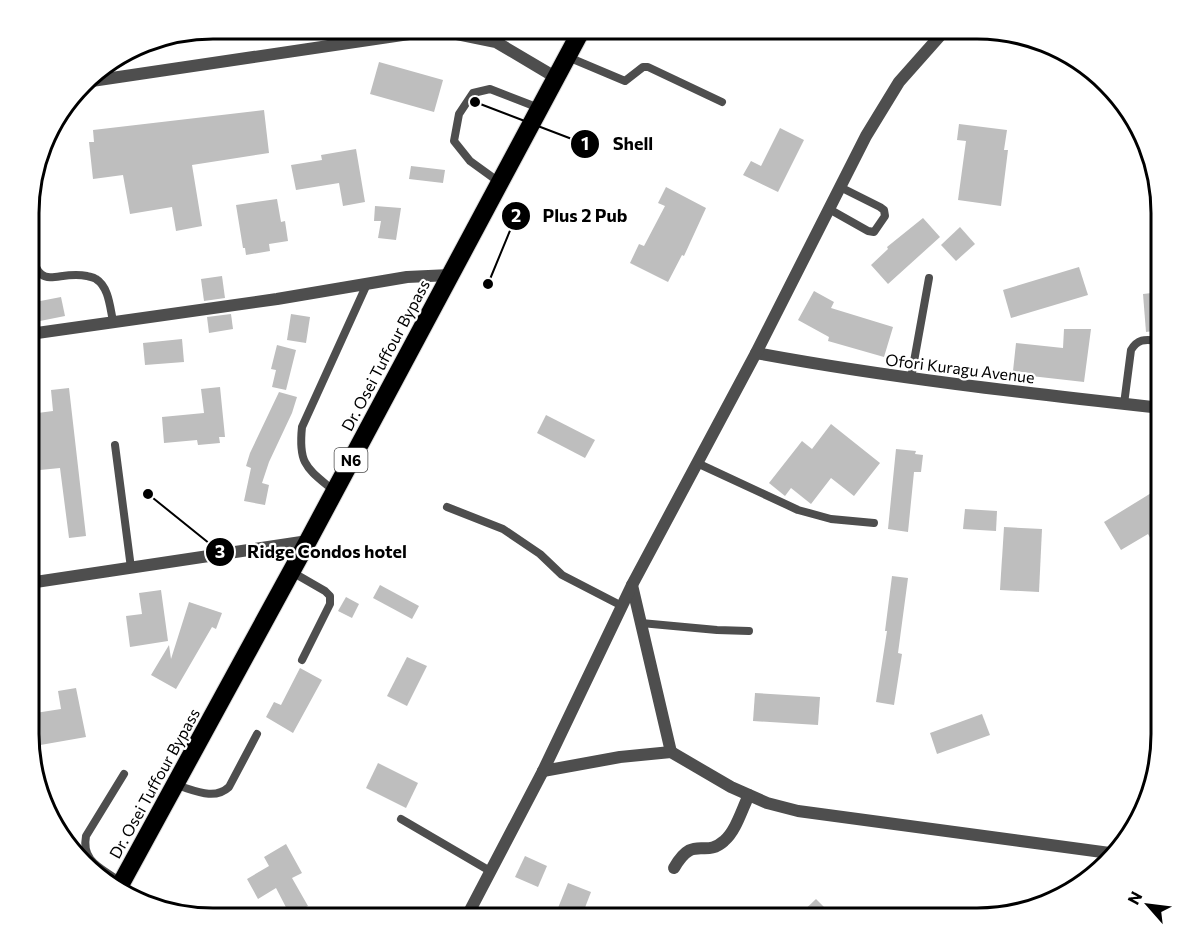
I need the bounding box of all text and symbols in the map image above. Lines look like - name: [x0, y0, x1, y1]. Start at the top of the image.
- callout: Shell: [570, 126, 665, 162]
- text: 1: [581, 132, 589, 154]
- text: Shell: [613, 132, 653, 154]
- callout: Plus 2 Pub: [501, 198, 640, 234]
- text: 2: [511, 204, 521, 226]
- text: Plus 2 Pub: [543, 204, 628, 226]
- street label: Dr. Osei Tuffour Bypass: [337, 276, 433, 434]
- street label: Ofori Kuragu Avenue: [884, 349, 1036, 387]
- road number: N6: [334, 448, 368, 472]
- callout: Ridge Condos hotel: [205, 534, 419, 570]
- text: 3: [215, 540, 225, 562]
- text: Ridge Condos hotel: [247, 540, 407, 562]
- street label: Dr. Osei Tuffour Bypass: [105, 705, 203, 861]
- north arrow: [1118, 875, 1178, 935]
- text: N: [1123, 888, 1146, 907]

